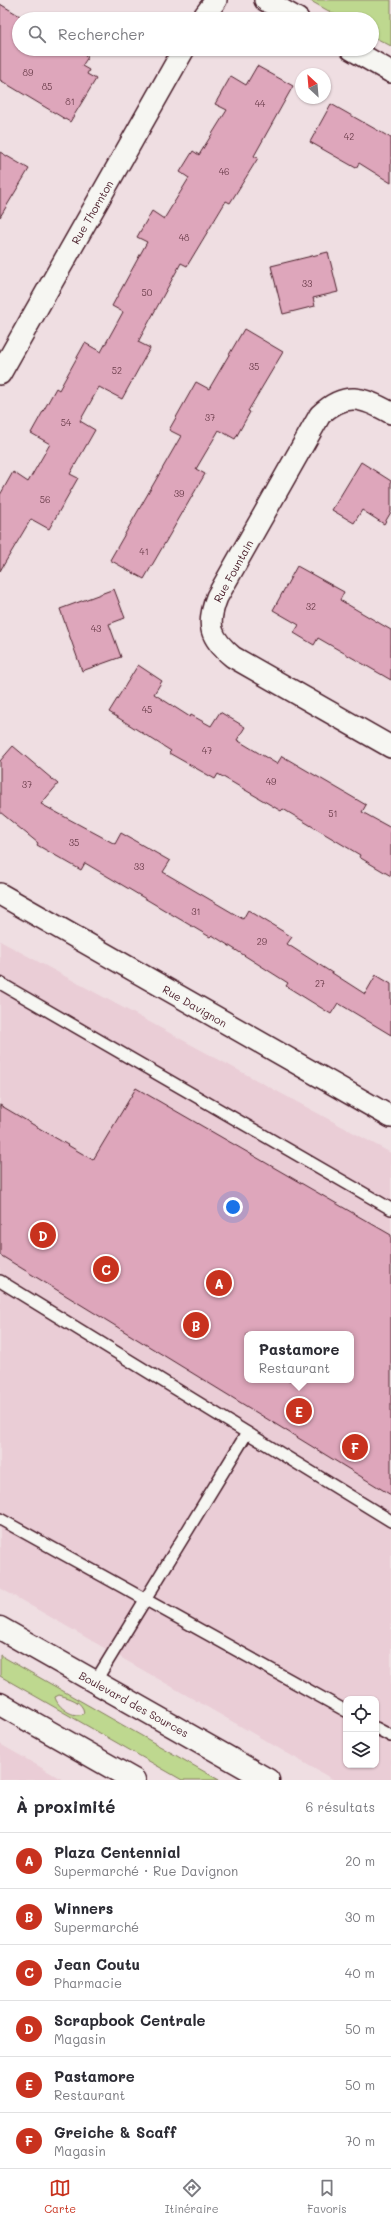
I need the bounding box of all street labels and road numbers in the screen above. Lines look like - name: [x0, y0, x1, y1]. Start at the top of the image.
- street label: Rue Thornton: [68, 177, 116, 247]
- street label: Rue Fountain: [210, 537, 256, 605]
- street label: Rue Davignon: [160, 981, 230, 1031]
- street label: Boulevard des Sources: [77, 1668, 191, 1740]

